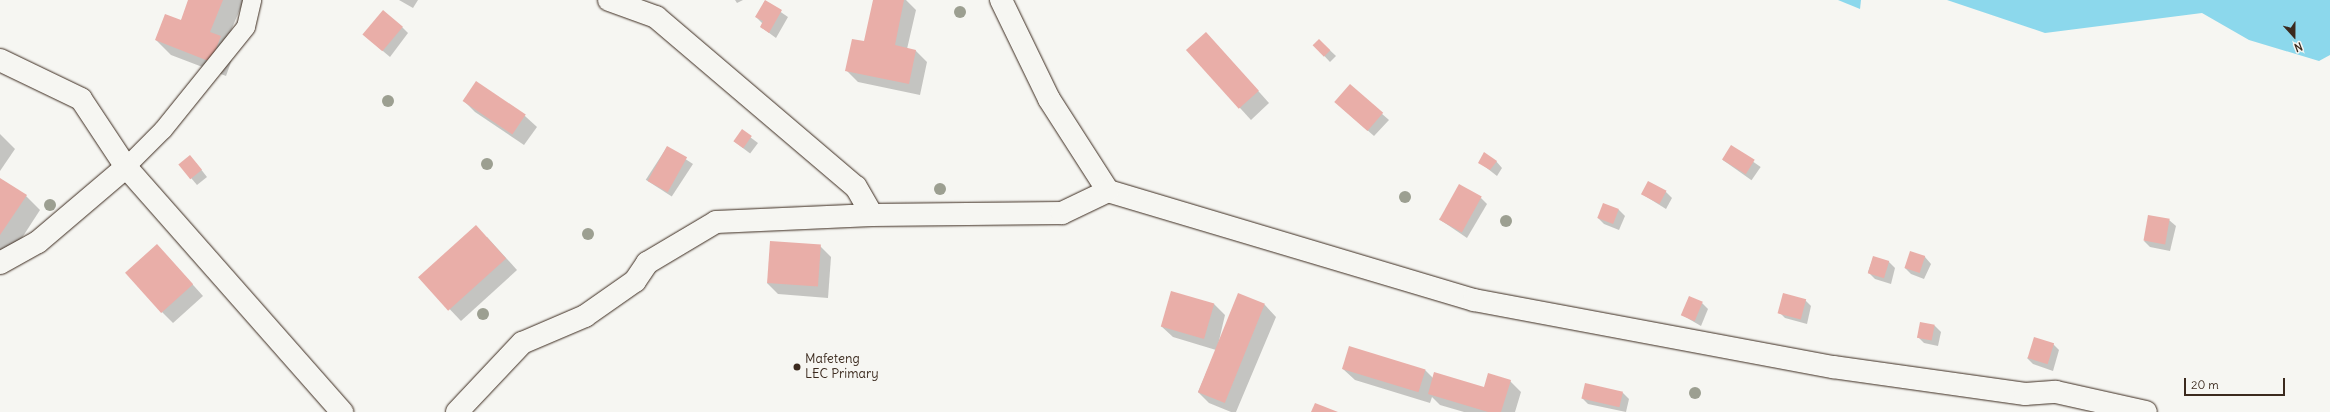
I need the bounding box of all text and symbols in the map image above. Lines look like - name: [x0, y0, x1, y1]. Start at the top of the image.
- north arrow: [2274, 16, 2314, 56]
- text: N: [2292, 39, 2304, 55]
- place label: Mafeteng LEC Primary: [805, 352, 879, 383]
- marker: Mafeteng LEC Primary: [792, 362, 802, 372]
- scale bar: [2186, 370, 2287, 396]
- text: 20 m: [2191, 377, 2219, 392]

